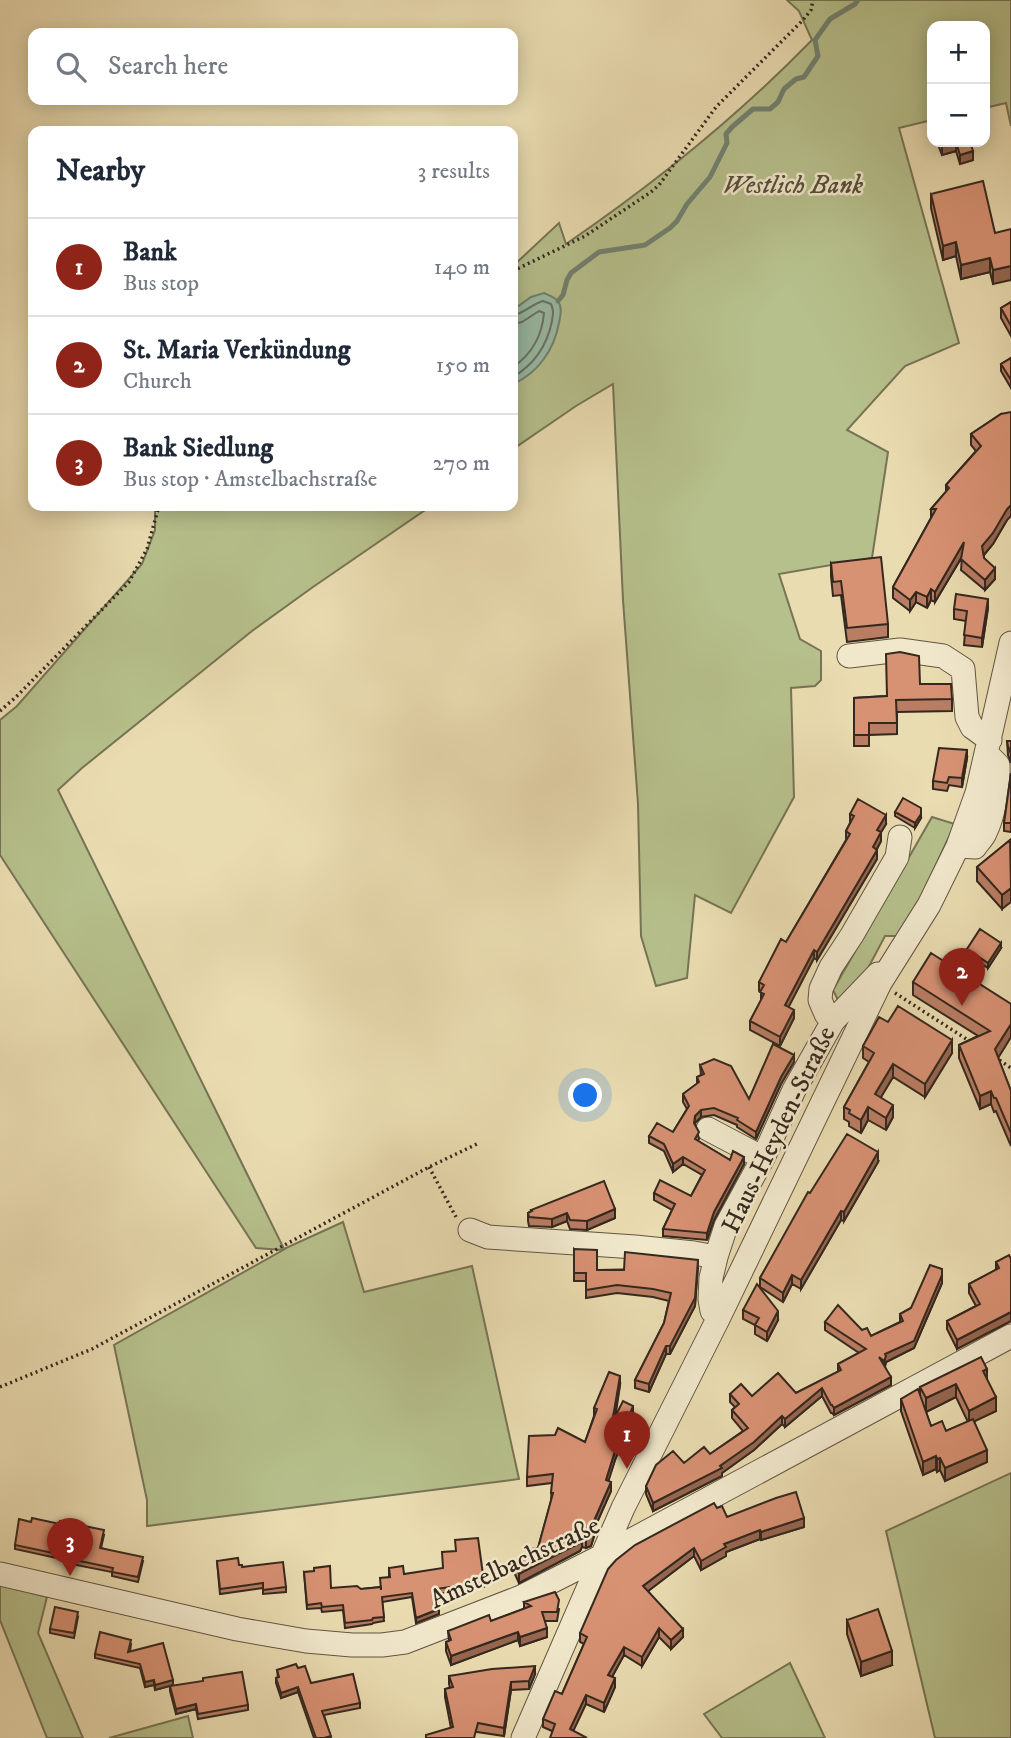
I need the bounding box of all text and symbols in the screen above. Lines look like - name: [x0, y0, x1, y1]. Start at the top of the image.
- map controls: [927, 21, 990, 147]
- button: +: [927, 21, 990, 84]
- search box: [28, 28, 518, 105]
- icon: search: [52, 48, 90, 86]
- text: Search here: [108, 50, 228, 83]
- button: −: [927, 84, 990, 147]
- text: Nearby: [56, 153, 145, 190]
- text: 3 results: [418, 157, 490, 186]
- park label: Westlich Bank: [723, 169, 863, 202]
- text: Bank: [123, 236, 177, 269]
- text: 1: [75, 253, 83, 282]
- text: 140 m: [434, 253, 490, 282]
- text: Bus stop: [123, 269, 199, 298]
- text: St. Maria Verkündung: [123, 334, 351, 367]
- text: 2: [73, 351, 85, 380]
- text: 150 m: [436, 351, 490, 380]
- text: Church: [123, 367, 192, 396]
- text: Bank Siedlung: [123, 432, 273, 465]
- text: 3: [75, 449, 83, 478]
- text: 270 m: [433, 449, 490, 478]
- text: Bus stop · Amstelbachstraße: [123, 465, 377, 494]
- pin: 2: [939, 948, 985, 1006]
- street label: Haus-Heyden-Straße: [715, 1021, 843, 1239]
- your location: [568, 1078, 602, 1112]
- pin: 1: [604, 1411, 650, 1469]
- street label: Amstelbachstraße: [425, 1509, 605, 1617]
- pin: 3: [47, 1518, 93, 1576]

